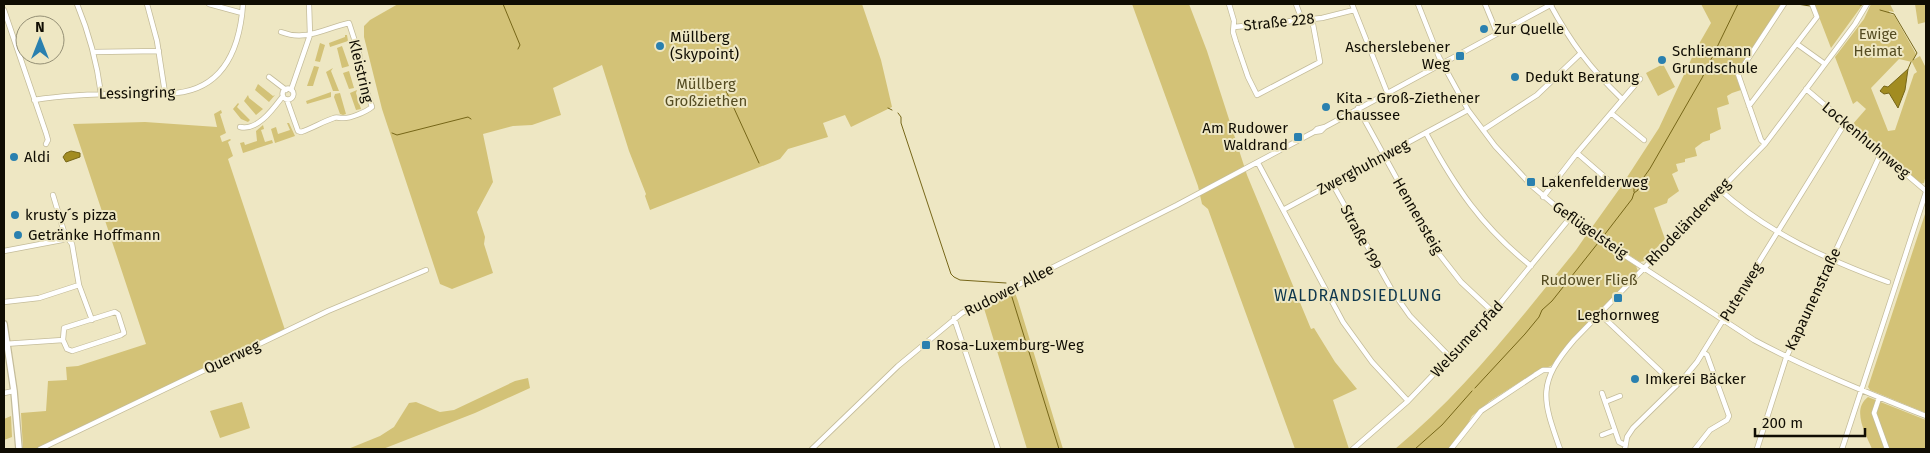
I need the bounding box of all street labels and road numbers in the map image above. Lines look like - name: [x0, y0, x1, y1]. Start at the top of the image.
- street label: Straße 228: [1243, 9, 1315, 35]
- street label: Kleistring: [345, 38, 377, 105]
- street label: Lessingring: [99, 83, 176, 103]
- street label: Lockenhuhnweg: [1818, 98, 1914, 182]
- street label: Zwerghuhnweg: [1314, 135, 1412, 199]
- street label: Rhodeländerweg: [1642, 174, 1734, 270]
- street label: Hennensteig: [1389, 175, 1447, 258]
- street label: Geflügelsteig: [1549, 197, 1631, 263]
- street label: Straße 199: [1337, 202, 1386, 272]
- street label: Kapaunenstraße: [1781, 245, 1845, 353]
- street label: Putenweg: [1716, 259, 1766, 325]
- street label: Rudower Allee: [961, 260, 1057, 320]
- street label: Welsumerpfad: [1427, 297, 1507, 381]
- street label: Querweg: [201, 336, 263, 378]

